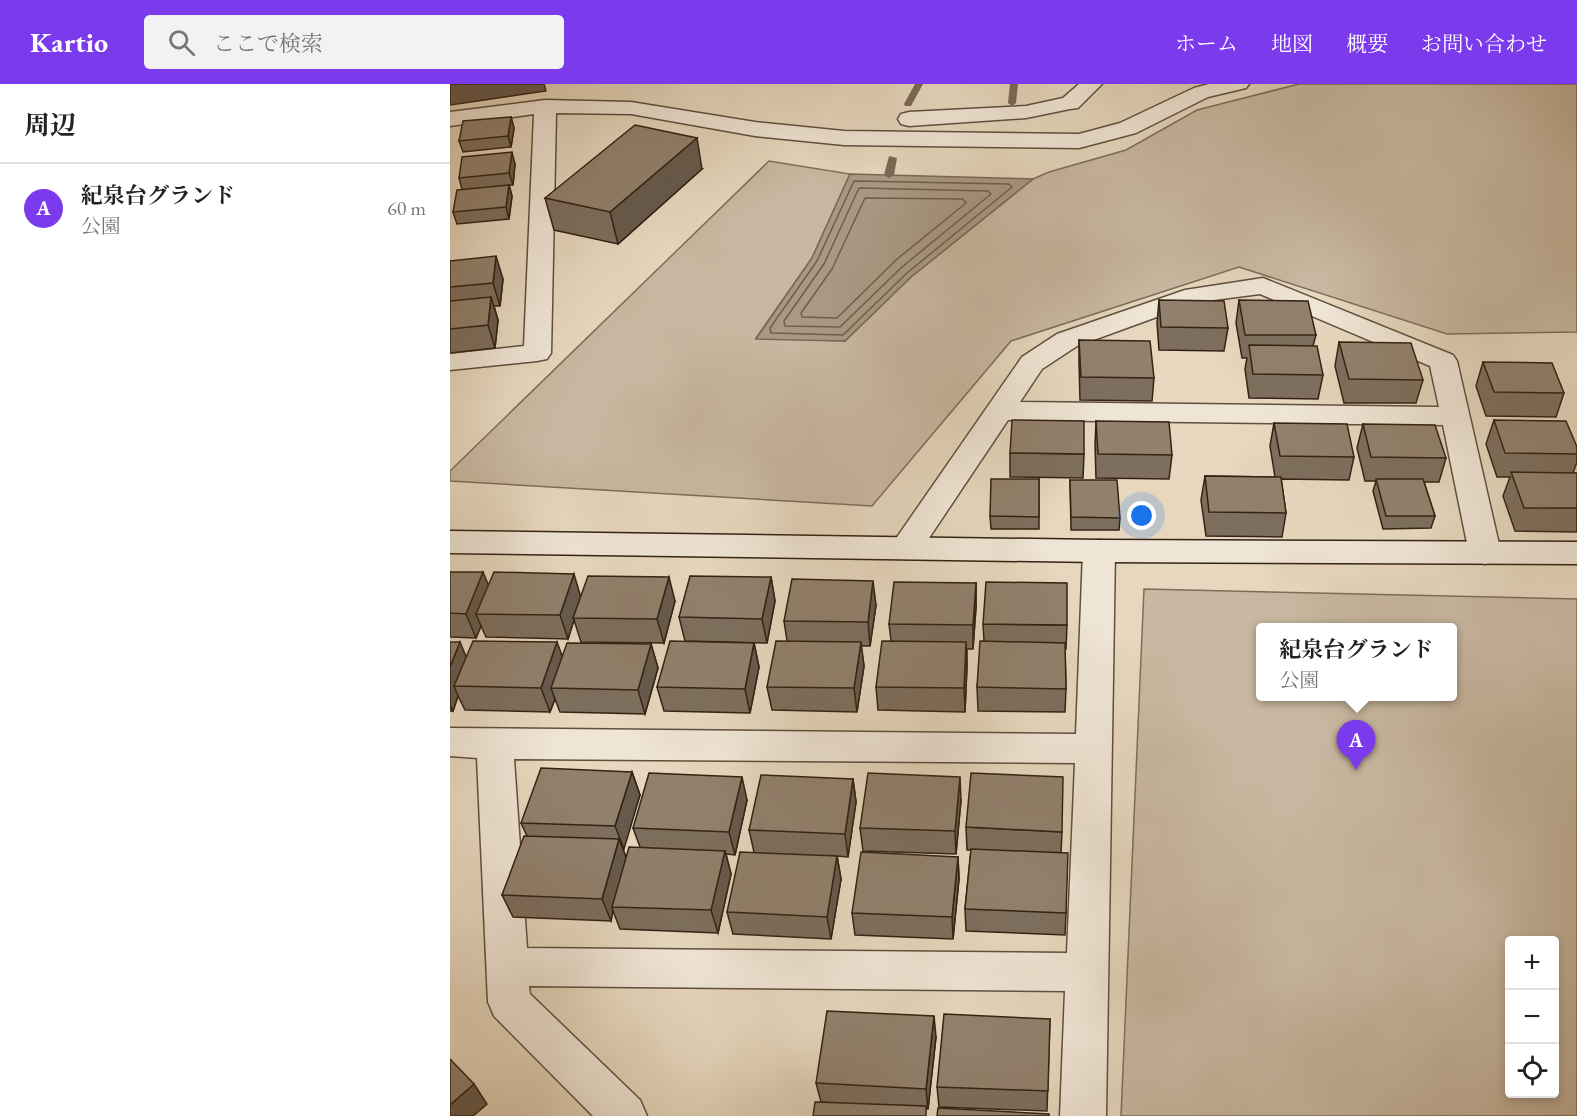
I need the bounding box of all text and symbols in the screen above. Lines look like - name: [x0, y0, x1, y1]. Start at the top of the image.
- search box: [144, 15, 564, 69]
- text: Kartio: [30, 24, 108, 60]
- icon: search: [165, 26, 198, 59]
- text: ここで検索: [213, 29, 323, 58]
- text: ホーム: [1175, 30, 1238, 57]
- text: 地図: [1271, 30, 1313, 57]
- text: 概要: [1346, 30, 1388, 57]
- text: お問い合わせ: [1421, 30, 1547, 57]
- text: 周辺: [24, 108, 76, 142]
- text: 紀泉台グランド: [81, 181, 235, 210]
- text: A: [36, 195, 51, 221]
- text: 60 m: [387, 195, 426, 221]
- text: 公園: [81, 213, 121, 239]
- your location: [1127, 501, 1156, 530]
- popup: [1256, 623, 1457, 701]
- text: 紀泉台グランド: [1279, 635, 1434, 664]
- text: 公園: [1279, 667, 1319, 693]
- pin: A: [1336, 720, 1376, 770]
- map controls: [1505, 936, 1559, 1098]
- button: +: [1505, 936, 1559, 990]
- button: −: [1505, 990, 1559, 1044]
- button: locate: [1505, 1044, 1559, 1098]

